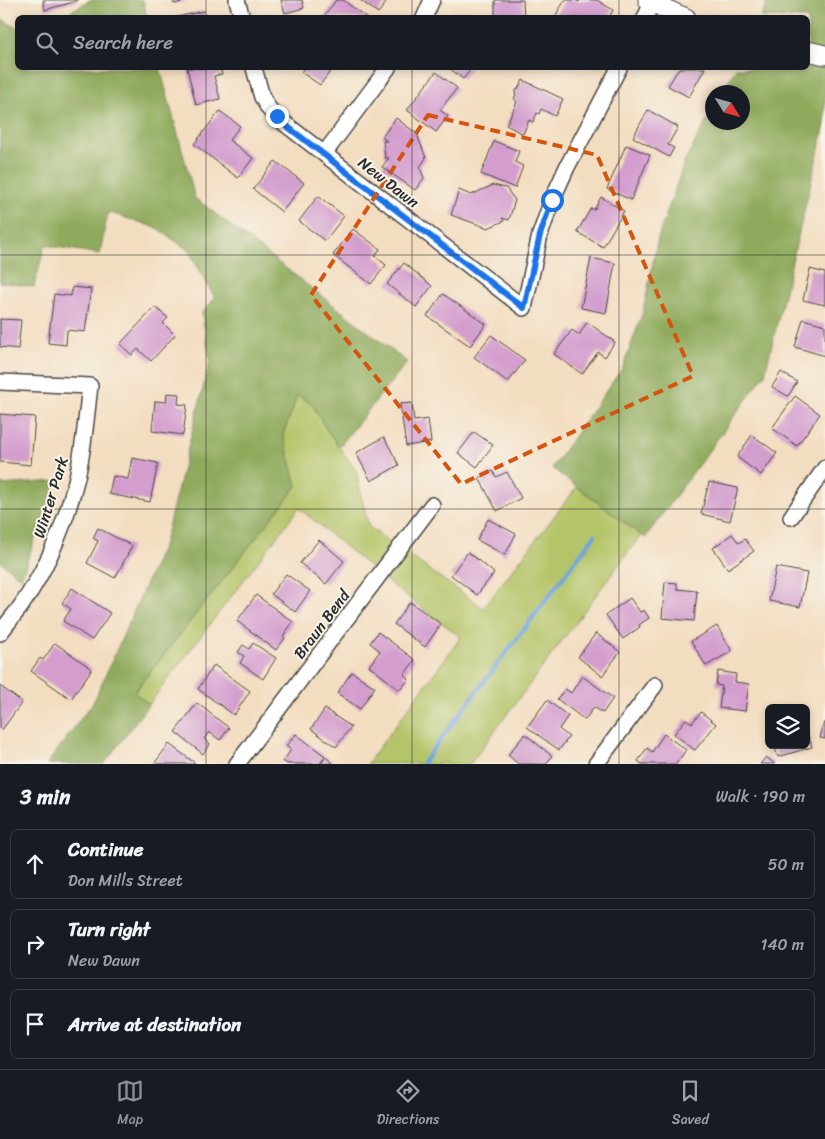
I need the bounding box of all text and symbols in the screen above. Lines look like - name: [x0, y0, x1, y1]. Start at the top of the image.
- search box: [15, 15, 810, 70]
- text: Search here: [73, 26, 173, 59]
- icon: search: [33, 29, 61, 57]
- north arrow: [705, 85, 750, 130]
- route end: [266, 105, 289, 128]
- street label: New Dawn: [351, 149, 426, 216]
- route start: [541, 189, 564, 212]
- street label: Winter Park: [24, 452, 77, 542]
- street label: Braun Bend: [285, 582, 358, 665]
- map controls: [765, 704, 810, 749]
- button: layers: [765, 704, 810, 749]
- text: 3 min: [20, 778, 70, 816]
- text: Walk · 190 m: [716, 782, 805, 811]
- text: Continue: [68, 833, 144, 866]
- icon: ahead: [21, 850, 49, 878]
- text: 50 m: [768, 850, 804, 879]
- text: Don Mills Street: [68, 866, 183, 895]
- text: Turn right: [68, 913, 150, 946]
- icon: right: [21, 930, 49, 958]
- text: 140 m: [761, 930, 804, 959]
- text: New Dawn: [68, 946, 140, 975]
- text: Arrive at destination: [68, 1008, 241, 1041]
- icon: arrive: [21, 1010, 49, 1038]
- tab: Map: [116, 1077, 144, 1132]
- tab: Directions: [377, 1077, 439, 1132]
- tab: Saved: [672, 1077, 709, 1132]

